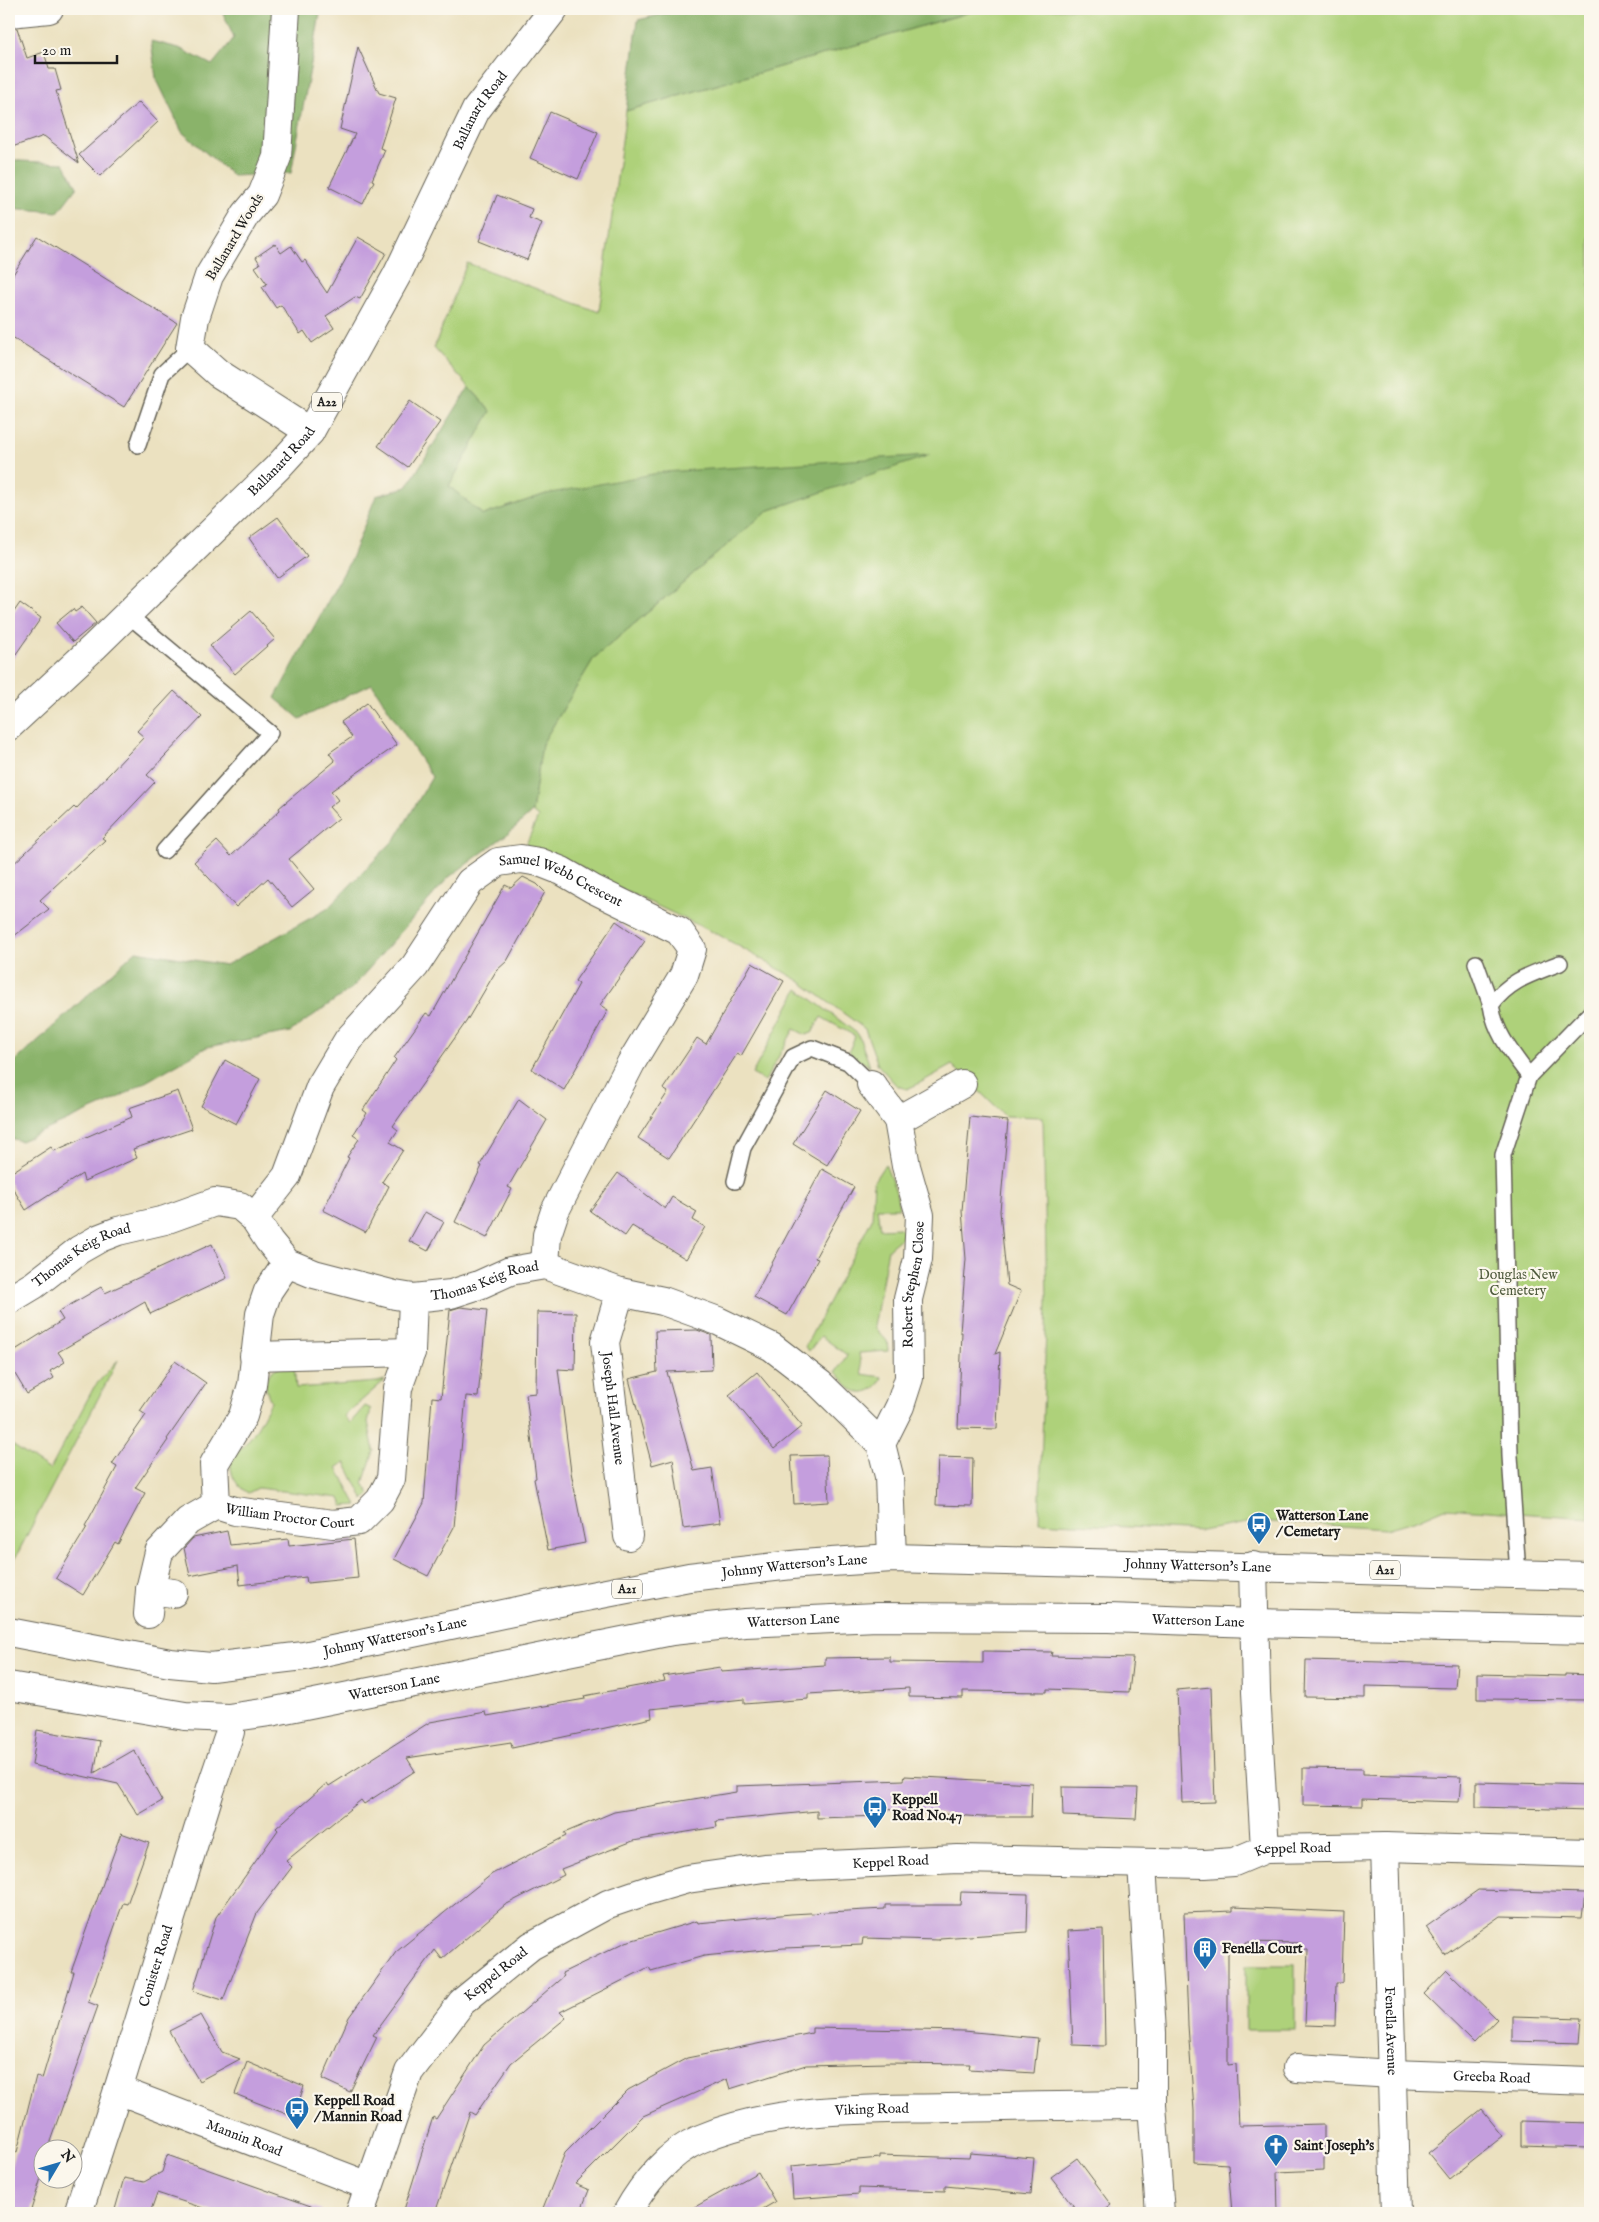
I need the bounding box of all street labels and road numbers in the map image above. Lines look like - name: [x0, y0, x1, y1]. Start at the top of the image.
- street label: Ballanard Road: [449, 67, 512, 153]
- street label: Ballanard Woods: [202, 190, 268, 284]
- road number: A22: [312, 392, 342, 412]
- street label: Ballanard Road: [244, 424, 320, 500]
- street label: Samuel Webb Crescent: [498, 850, 626, 911]
- street label: Thomas Keig Road: [29, 1219, 133, 1292]
- street label: Robert Stephen Close: [899, 1220, 929, 1348]
- street label: Thomas Keig Road: [430, 1257, 541, 1305]
- street label: Joseph Hall Avenue: [597, 1349, 629, 1467]
- street label: William Proctor Court: [223, 1499, 356, 1533]
- street label: Johnny Watterson's Lane: [719, 1551, 869, 1582]
- street label: Johnny Watterson's Lane: [1123, 1555, 1272, 1577]
- road number: A21: [1370, 1560, 1400, 1580]
- road number: A21: [612, 1580, 642, 1598]
- street label: Watterson Lane: [747, 1610, 841, 1632]
- street label: Watterson Lane: [1152, 1611, 1245, 1632]
- street label: Johnny Watterson's Lane: [320, 1613, 469, 1661]
- street label: Watterson Lane: [347, 1669, 442, 1705]
- street label: Keppel Road: [1252, 1839, 1332, 1861]
- street label: Keppel Road: [852, 1851, 930, 1873]
- street label: Conister Road: [135, 1922, 177, 2009]
- street label: Keppel Road: [461, 1943, 532, 2005]
- street label: Fenella Avenue: [1380, 1986, 1401, 2076]
- street label: Greeba Road: [1453, 2067, 1531, 2088]
- street label: Viking Road: [833, 2100, 910, 2120]
- street label: Mannin Road: [203, 2116, 285, 2161]

